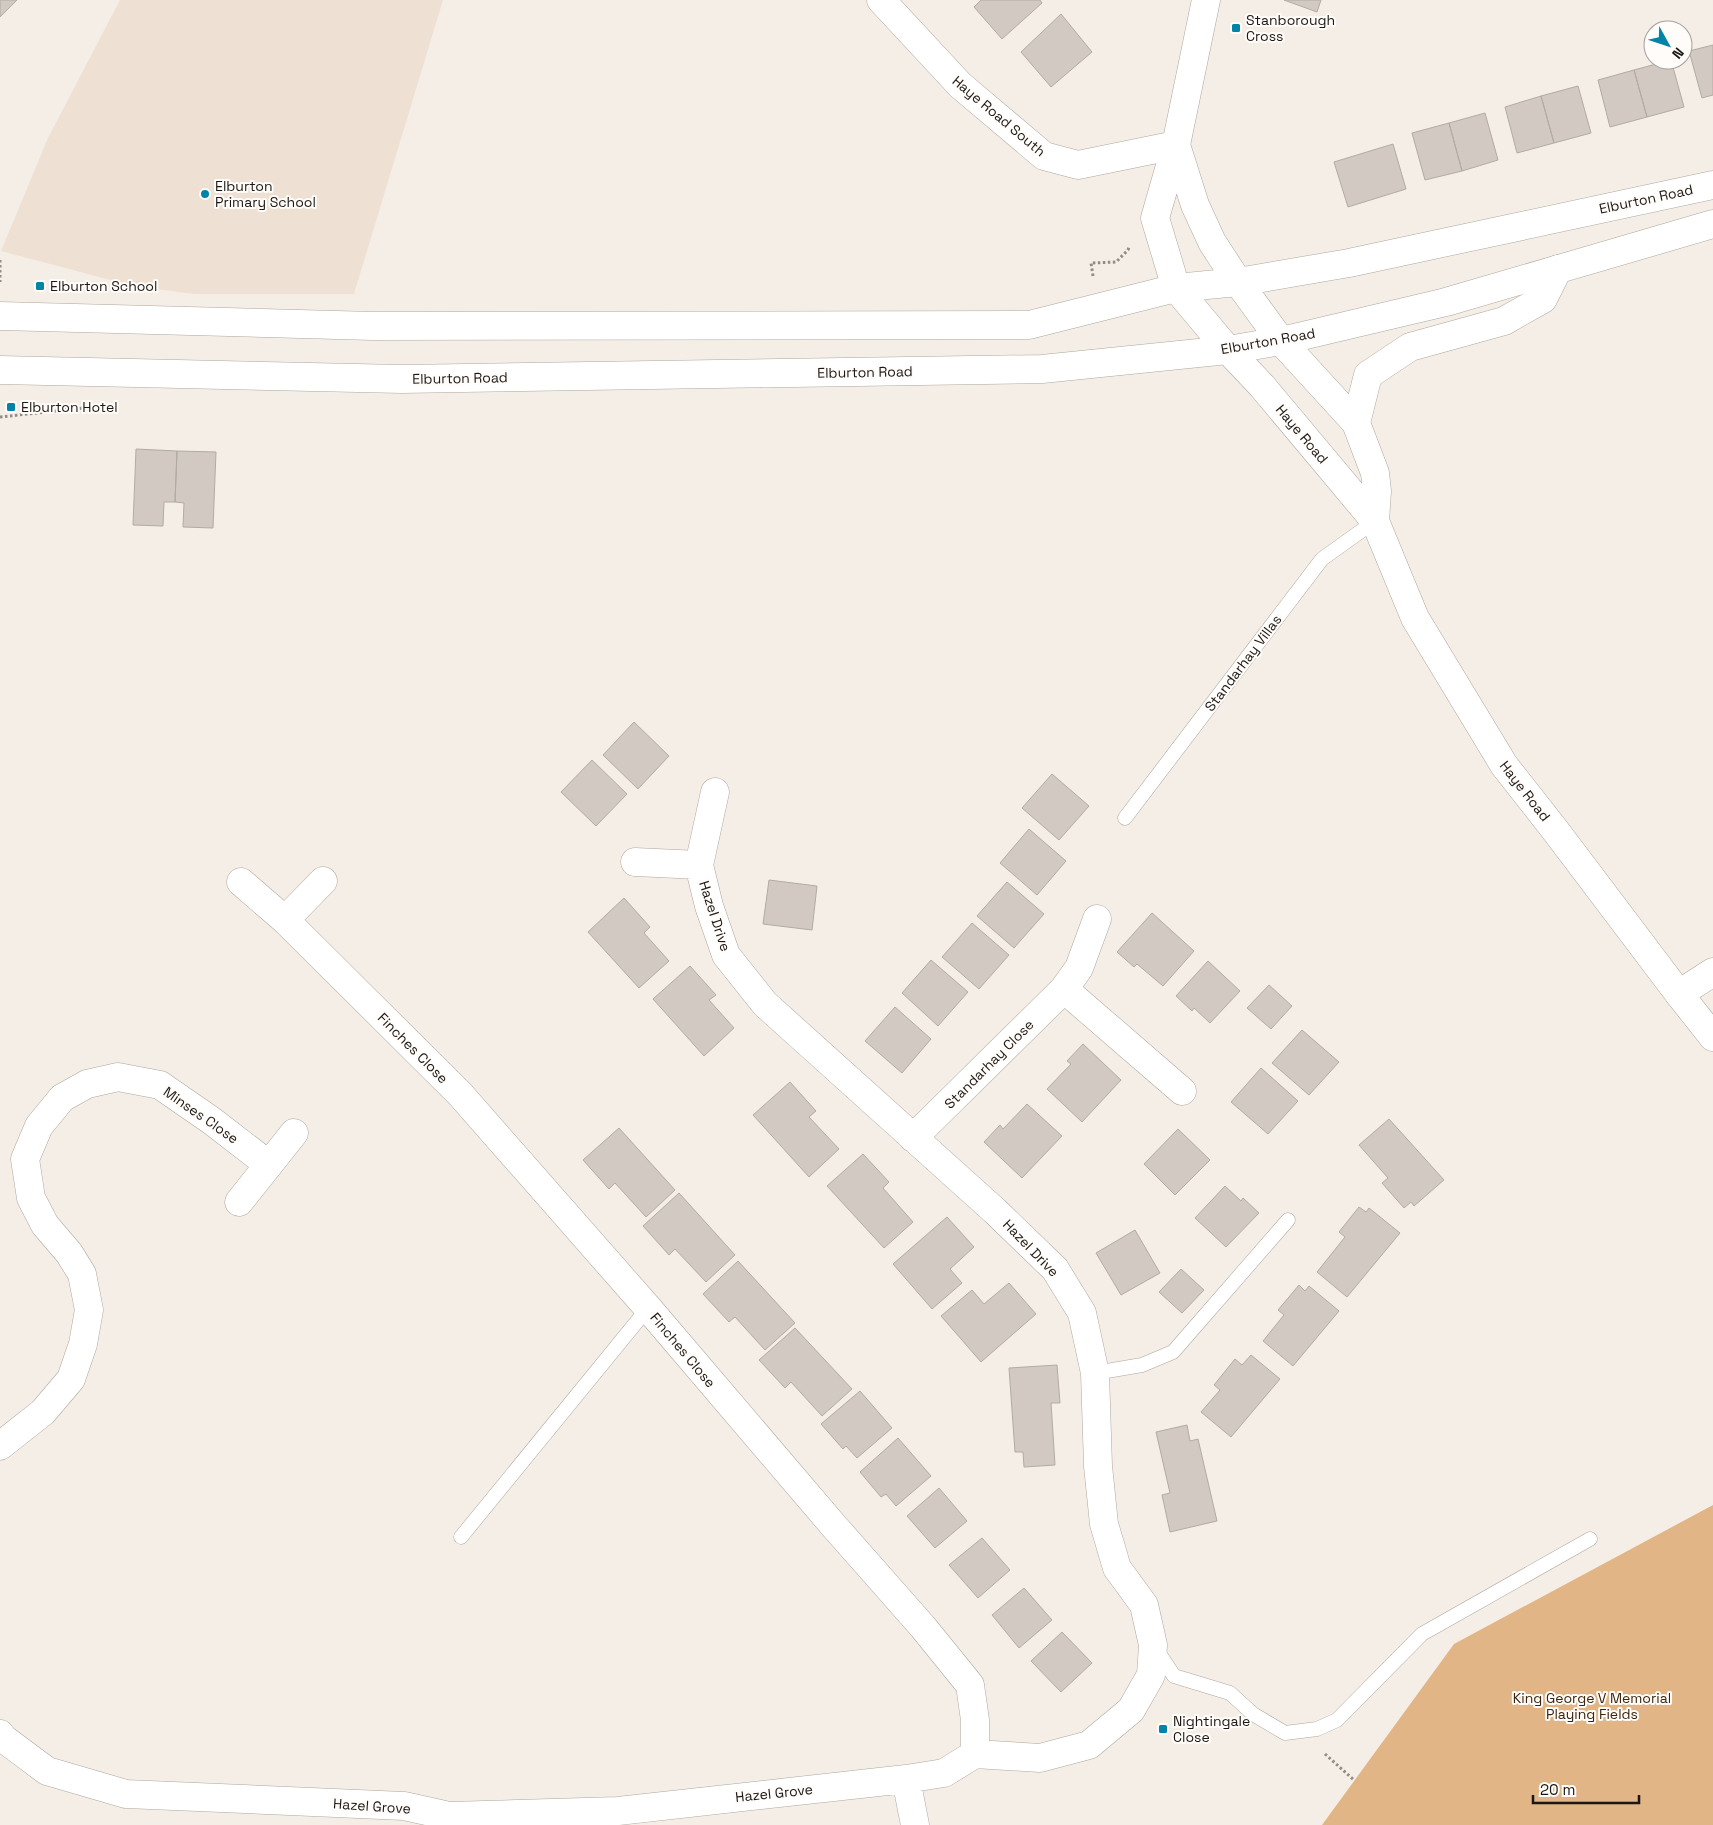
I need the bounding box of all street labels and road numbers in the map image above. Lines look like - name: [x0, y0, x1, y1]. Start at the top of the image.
- street label: Haye Road South: [949, 72, 1049, 160]
- street label: Elburton Road: [1597, 180, 1695, 218]
- street label: Elburton Road: [1219, 324, 1317, 358]
- street label: Elburton Road: [817, 362, 913, 382]
- street label: Elburton Road: [412, 368, 508, 388]
- street label: Haye Road: [1272, 401, 1332, 467]
- street label: Standarhay Villas: [1201, 611, 1285, 715]
- street label: Haye Road: [1496, 757, 1554, 825]
- street label: Hazel Drive: [695, 878, 735, 954]
- street label: Finches Close: [374, 1009, 452, 1087]
- street label: Standarhay Close: [940, 1015, 1038, 1113]
- street label: Minses Close: [160, 1083, 242, 1147]
- street label: Hazel Drive: [999, 1215, 1063, 1281]
- street label: Finches Close: [646, 1309, 720, 1391]
- street label: Hazel Grove: [734, 1780, 814, 1806]
- street label: Hazel Grove: [333, 1794, 411, 1818]

